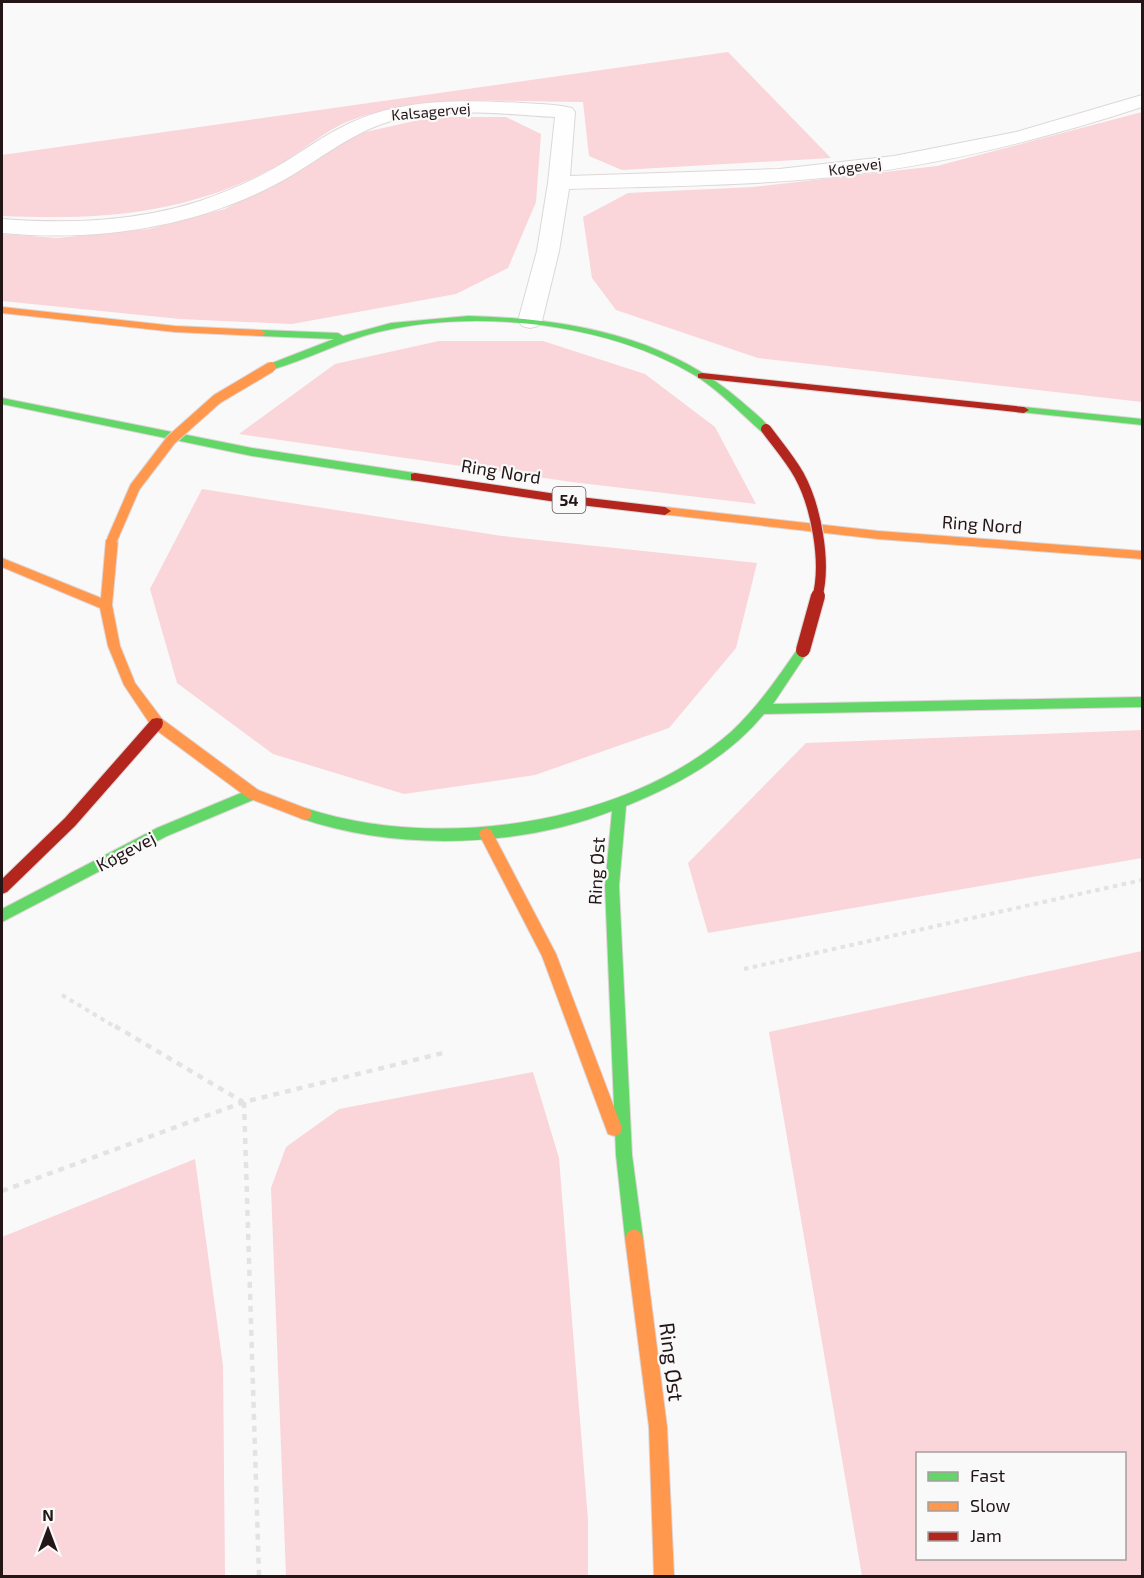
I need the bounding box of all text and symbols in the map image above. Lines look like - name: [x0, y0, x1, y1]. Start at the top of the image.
- street label: Kalsagervej: [391, 99, 471, 124]
- street label: Køgevej: [827, 153, 883, 180]
- street label: Ring Nord: [460, 454, 543, 488]
- road number: 54: [552, 487, 586, 513]
- street label: Ring Nord: [941, 510, 1023, 538]
- street label: Køgevej: [92, 826, 159, 876]
- street label: Ring Øst: [583, 836, 609, 906]
- street label: Ring Øst: [655, 1321, 690, 1403]
- legend: [916, 1452, 1126, 1560]
- text: Fast: [970, 1464, 1005, 1486]
- text: Slow: [970, 1494, 1011, 1516]
- north arrow: [18, 1500, 78, 1560]
- text: N: [42, 1505, 54, 1524]
- text: Jam: [970, 1524, 1002, 1546]

